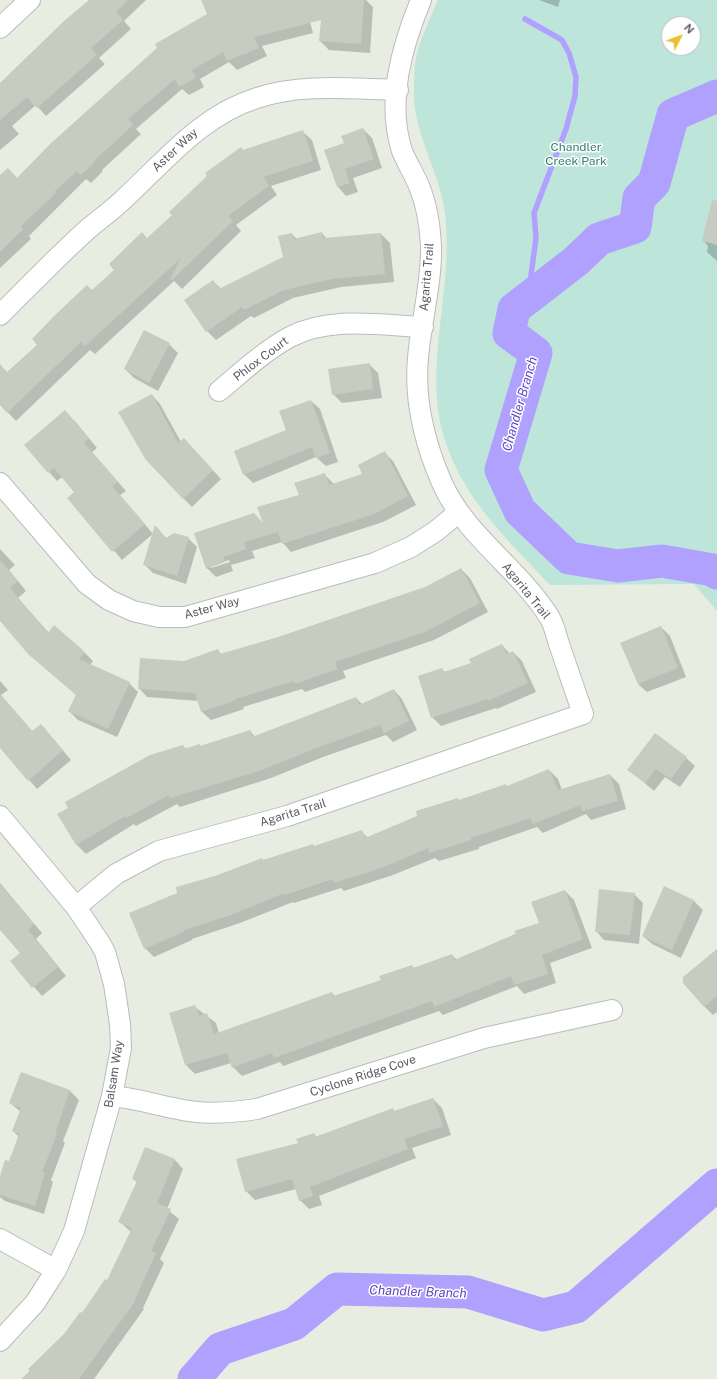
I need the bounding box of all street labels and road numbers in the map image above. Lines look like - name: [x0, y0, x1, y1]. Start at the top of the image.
- street label: Aster Way: [149, 125, 201, 175]
- street label: Agarita Trail: [417, 242, 437, 312]
- street label: Phlox Court: [231, 334, 291, 384]
- street label: Agarita Trail: [499, 560, 553, 622]
- street label: Aster Way: [183, 594, 241, 622]
- street label: Agarita Trail: [258, 796, 328, 830]
- street label: Balsam Way: [102, 1039, 126, 1109]
- street label: Cyclone Ridge Cove: [308, 1052, 418, 1100]

